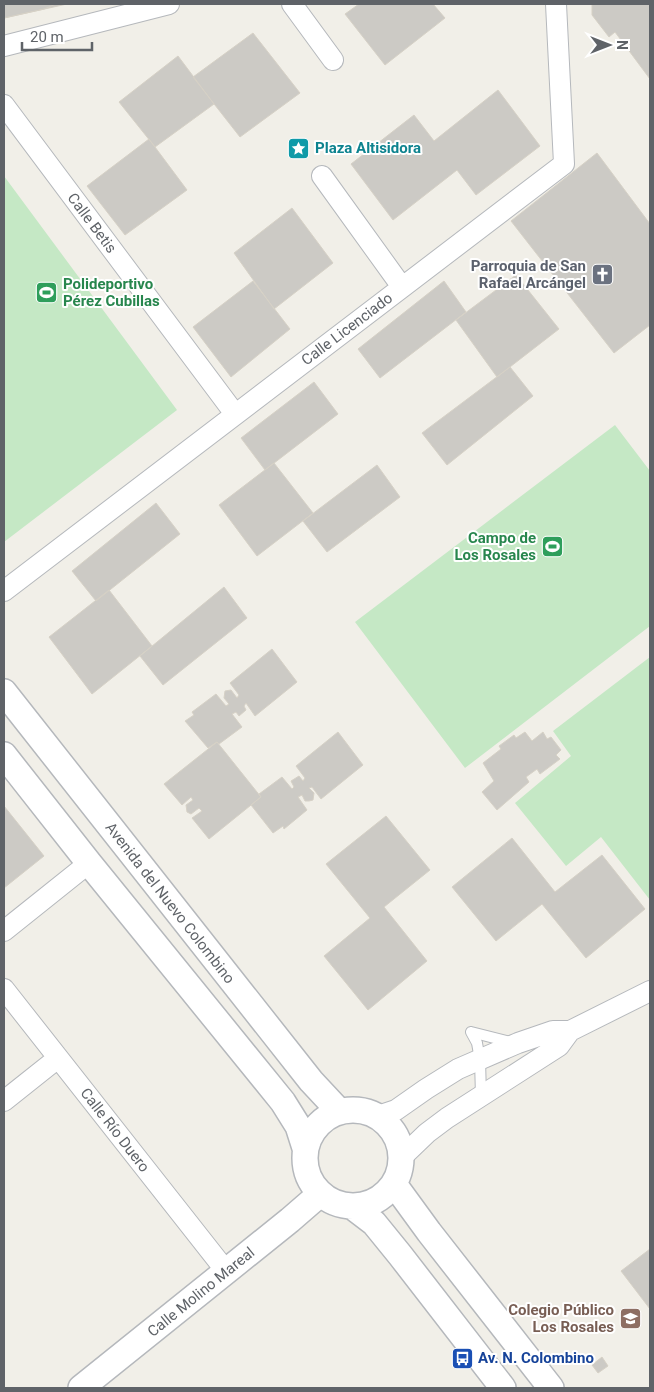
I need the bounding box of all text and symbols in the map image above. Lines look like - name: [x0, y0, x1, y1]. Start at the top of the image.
- scale bar: [22, 20, 92, 52]
- north arrow: [584, 20, 634, 70]
- text: 20 m: [30, 28, 64, 46]
- text: N: [614, 40, 630, 50]
- place icon: Plaza Altisidora: [287, 136, 311, 160]
- place label: Plaza Altisidora: [315, 139, 421, 157]
- street label: Calle Betis: [64, 189, 120, 257]
- place label: Parroquia de San Rafael Arcángel: [471, 257, 586, 292]
- church icon: Parroquia de San Rafael Arcángel: [590, 263, 614, 287]
- place label: Polideportivo Pérez Cubillas: [63, 275, 160, 310]
- sports icon: Polideportivo Pérez Cubillas: [35, 281, 59, 305]
- street label: Calle Licenciado: [298, 289, 396, 369]
- place label: Campo de Los Rosales: [454, 529, 536, 564]
- sports icon: Campo de Los Rosales: [540, 535, 564, 559]
- street label: Avenida del Nuevo Colombino: [102, 819, 238, 987]
- street label: Calle Río Duero: [77, 1084, 153, 1176]
- street label: Calle Molino Mareal: [144, 1243, 258, 1341]
- place label: Colegio Público Los Rosales: [508, 1301, 614, 1336]
- school or university icon: Colegio Público Los Rosales: [618, 1307, 642, 1331]
- bus stop icon: Av. N. Colombino: [450, 1346, 474, 1370]
- place label: Av. N. Colombino: [478, 1349, 594, 1367]

